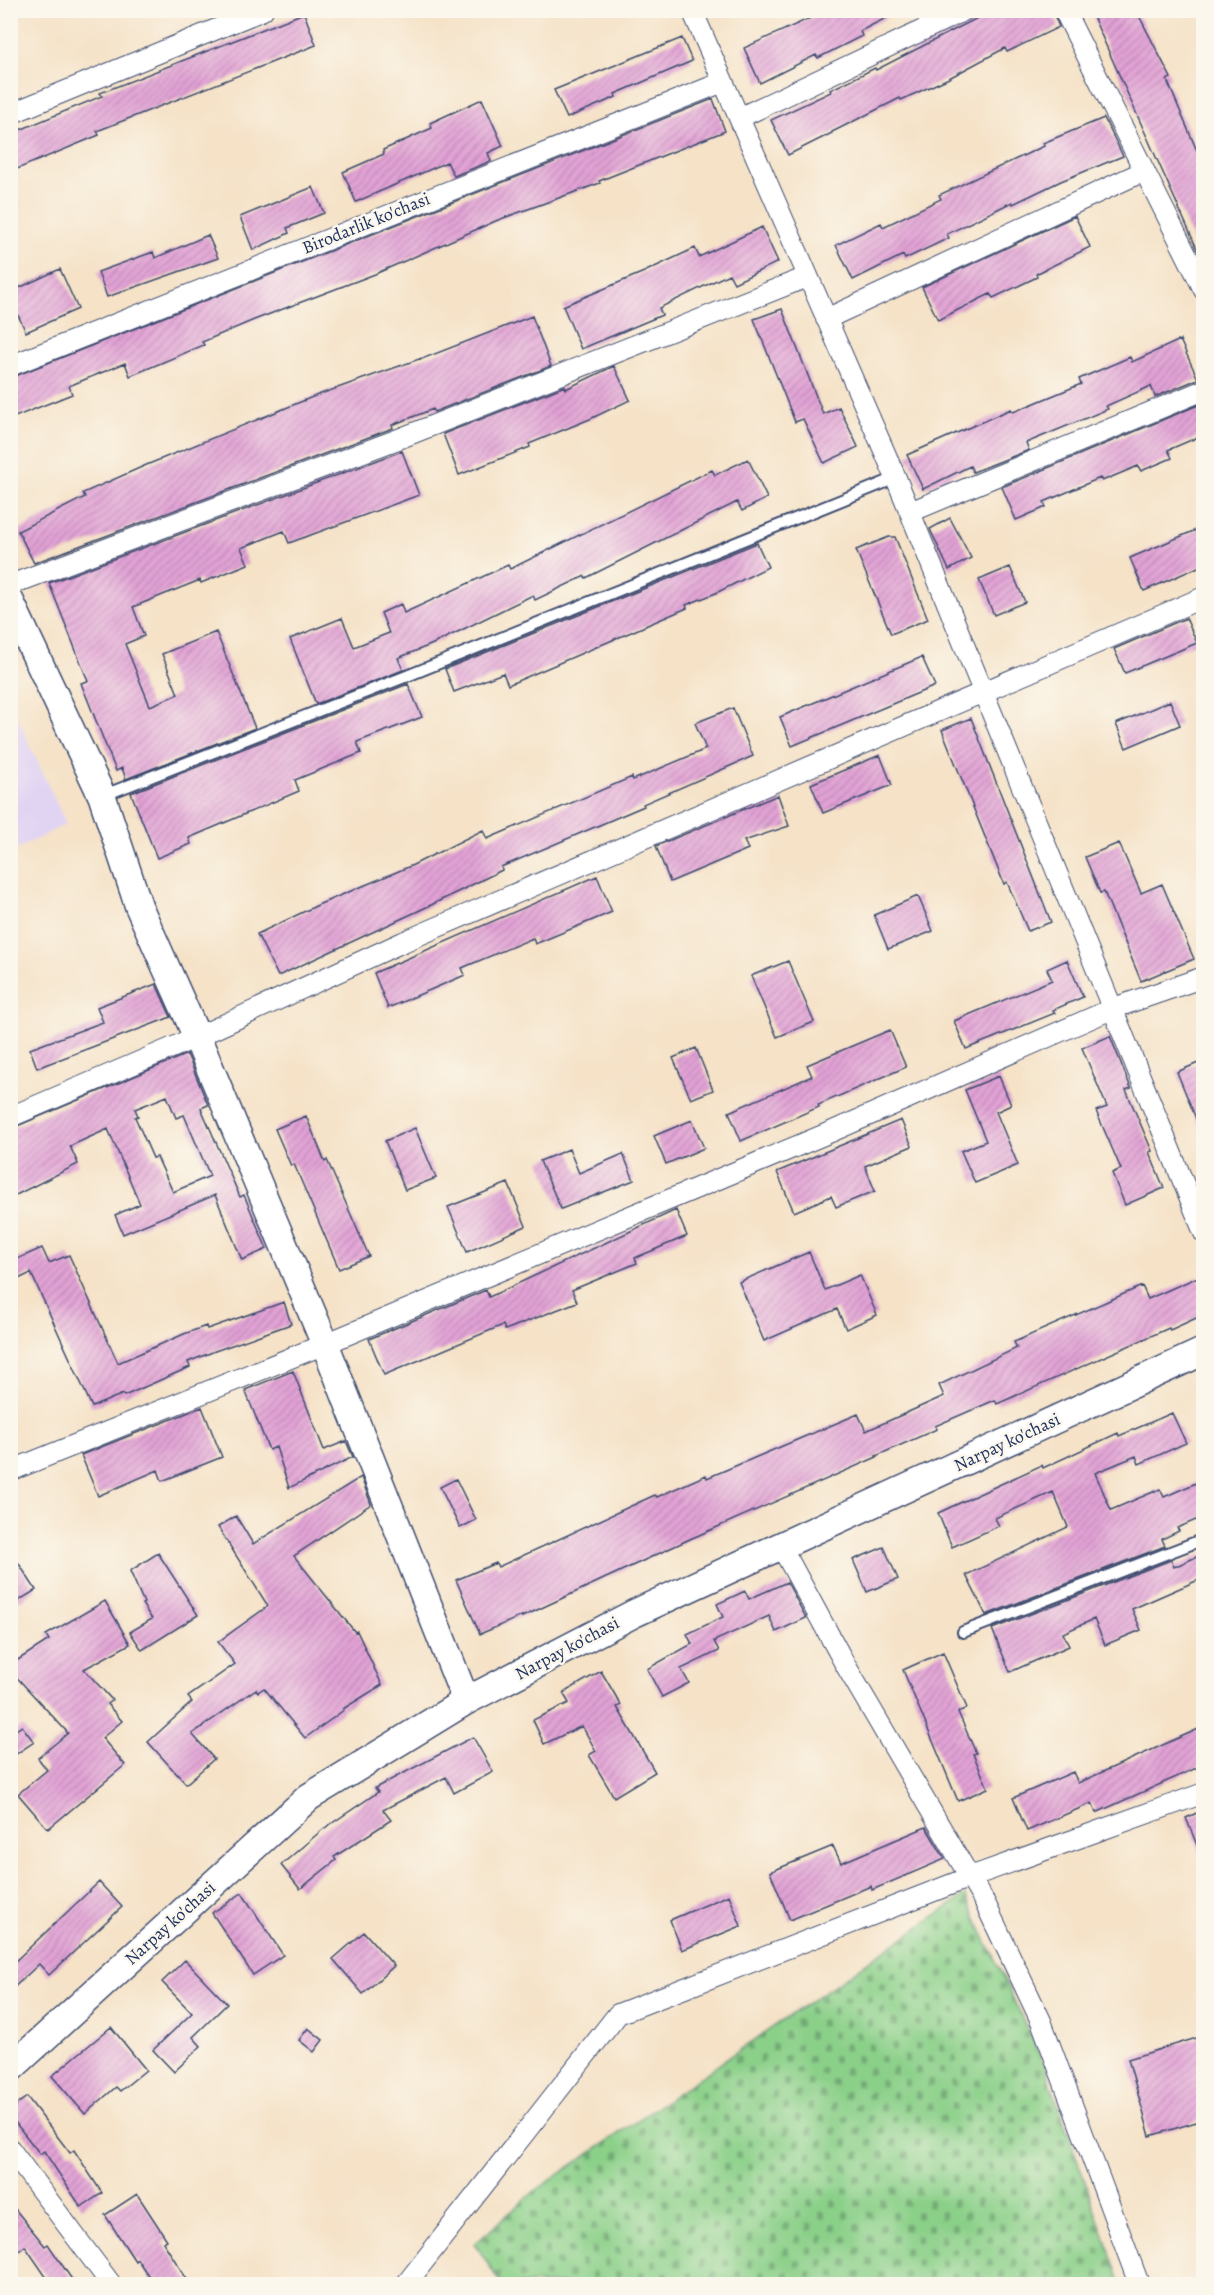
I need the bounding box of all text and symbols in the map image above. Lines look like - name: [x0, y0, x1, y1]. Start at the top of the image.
- street label: Birodarlik ko'chasi: [299, 186, 433, 260]
- street label: Narpay ko'chasi: [950, 1407, 1064, 1477]
- street label: Narpay ko'chasi: [511, 1611, 623, 1685]
- street label: Narpay ko'chasi: [119, 1876, 221, 1970]

